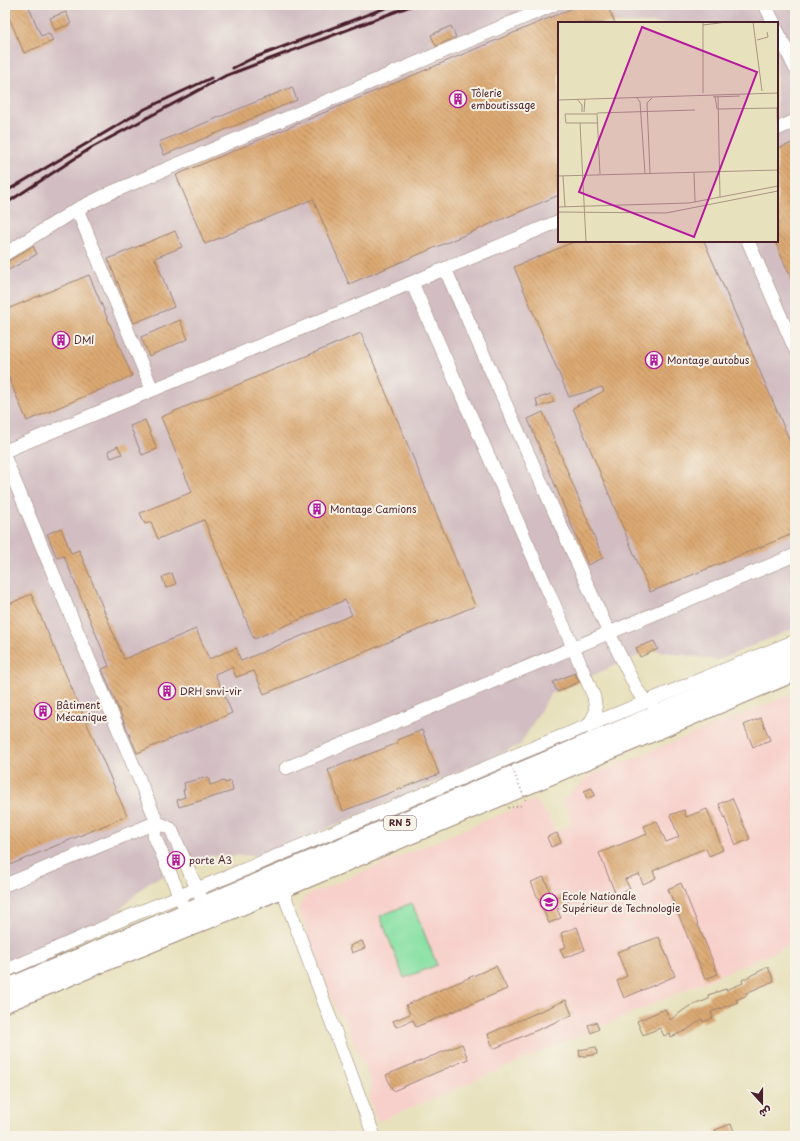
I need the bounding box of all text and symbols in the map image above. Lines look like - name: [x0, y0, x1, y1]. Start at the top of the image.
- inset map: [558, 22, 778, 242]
- place label: Tôlerie emboutissage: [471, 85, 535, 112]
- building icon: Tôlerie emboutissage: [448, 89, 468, 109]
- building icon: DMI: [51, 330, 71, 350]
- place label: DMI: [74, 332, 94, 347]
- building icon: Montage autobus: [644, 350, 664, 370]
- place label: Montage autobus: [667, 352, 750, 367]
- building icon: Montage Camions: [307, 499, 327, 519]
- place label: Montage Camions: [330, 501, 417, 516]
- building icon: DRH snvi-vir: [157, 681, 177, 701]
- place label: DRH snvi-vir: [180, 683, 242, 698]
- place label: Bâtiment Mécanique: [56, 697, 108, 724]
- building icon: Bâtiment Mécanique: [33, 701, 53, 721]
- road number: RN 5: [384, 816, 416, 830]
- building icon: porte A3: [166, 850, 186, 870]
- place label: porte A3: [189, 852, 232, 867]
- place label: Ecole Nationale Supérieur de Technologie: [562, 888, 680, 915]
- school or university icon: Ecole Nationale Supérieur de Technologie: [539, 892, 559, 912]
- north arrow: [742, 1083, 782, 1123]
- text: ش: [757, 1103, 774, 1123]

